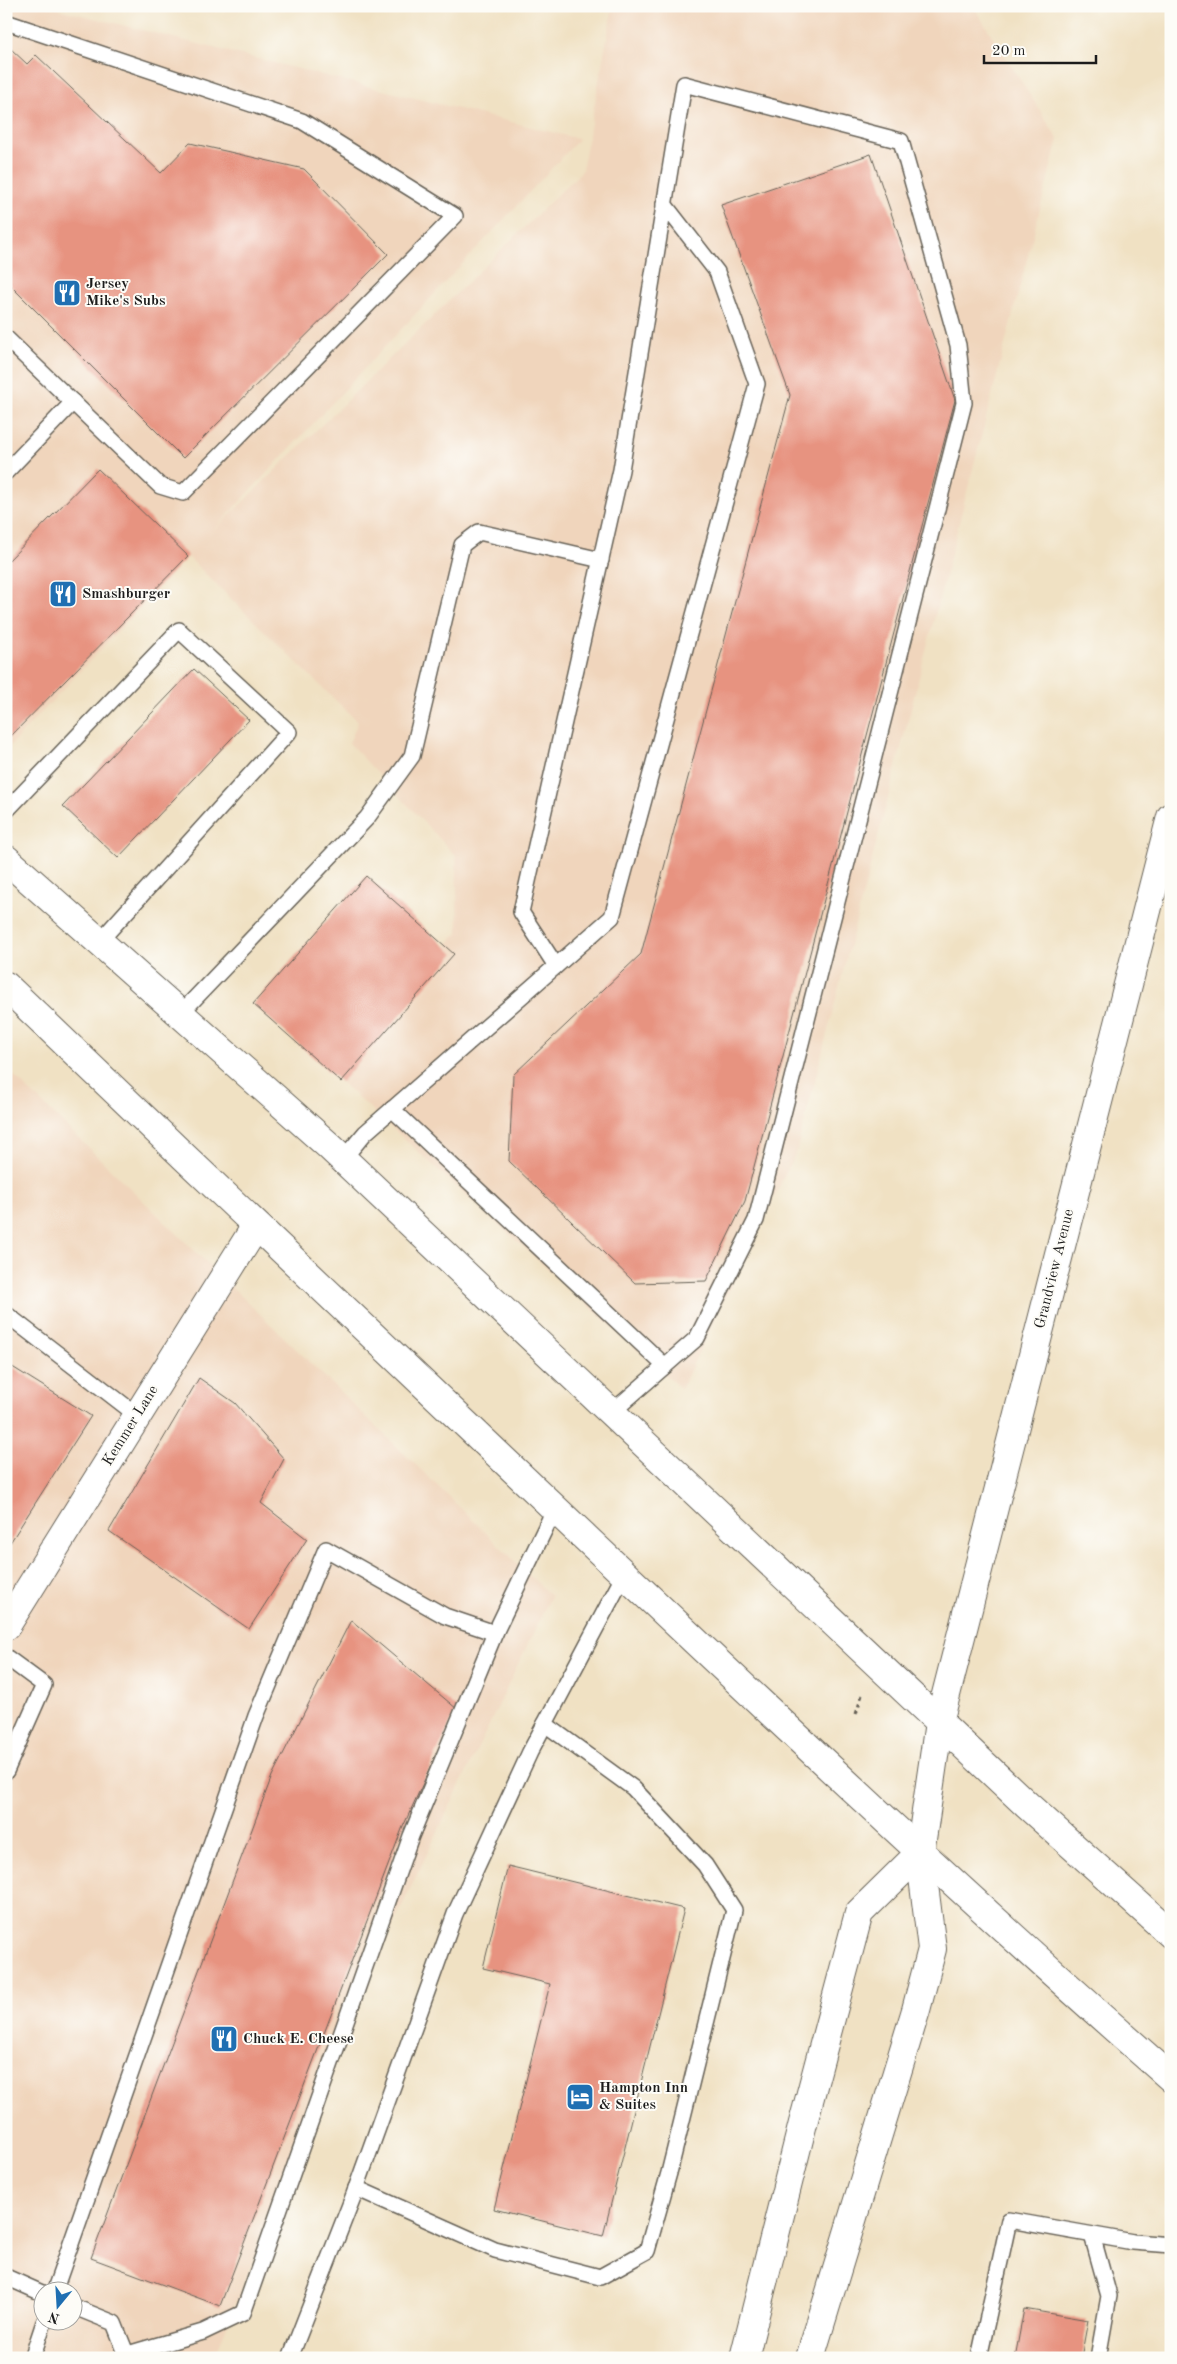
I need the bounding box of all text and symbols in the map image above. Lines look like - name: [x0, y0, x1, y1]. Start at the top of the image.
- scale bar: [984, 32, 1097, 64]
- text: 20 m: [992, 44, 1026, 59]
- place label: Jersey Mike's Subs: [86, 277, 165, 309]
- restaurant icon: Jersey Mike's Subs: [52, 278, 82, 308]
- restaurant icon: Smashburger: [48, 579, 78, 609]
- place label: Smashburger: [82, 587, 171, 602]
- street label: Grandview Avenue: [1033, 1208, 1077, 1330]
- street label: Kemmer Lane: [100, 1383, 162, 1469]
- restaurant icon: Chuck E. Cheese: [209, 2024, 239, 2054]
- place label: Chuck E. Cheese: [243, 2032, 354, 2047]
- place label: Hampton Inn & Suites: [599, 2081, 688, 2113]
- hotel icon: Hampton Inn & Suites: [565, 2082, 595, 2112]
- north arrow: [32, 2282, 82, 2332]
- text: N: [47, 2309, 62, 2326]

